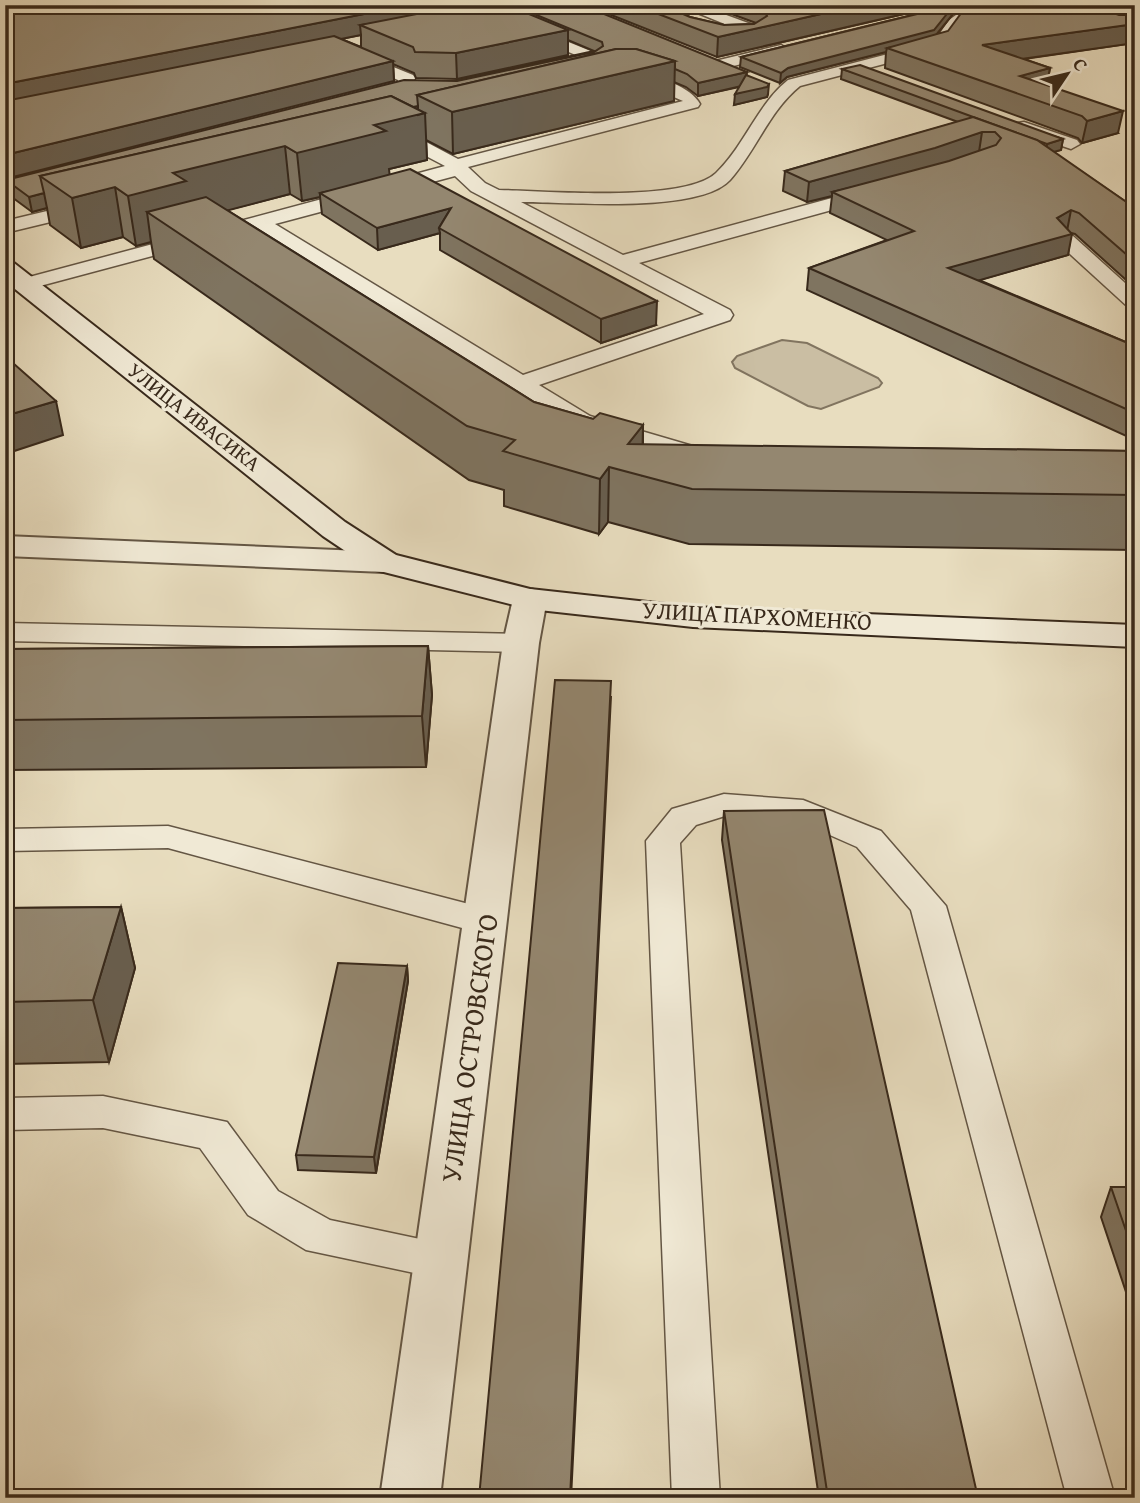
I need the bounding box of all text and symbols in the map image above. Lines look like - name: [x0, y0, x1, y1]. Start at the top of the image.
- north arrow: [1032, 38, 1102, 108]
- text: С: [1066, 52, 1096, 77]
- street label: УЛИЦА ИВАСИКА: [121, 355, 268, 479]
- street label: УЛИЦА ПАРХОМЕНКО: [641, 592, 873, 639]
- street label: УЛИЦА ОСТРОВСКОГО: [429, 911, 508, 1185]

